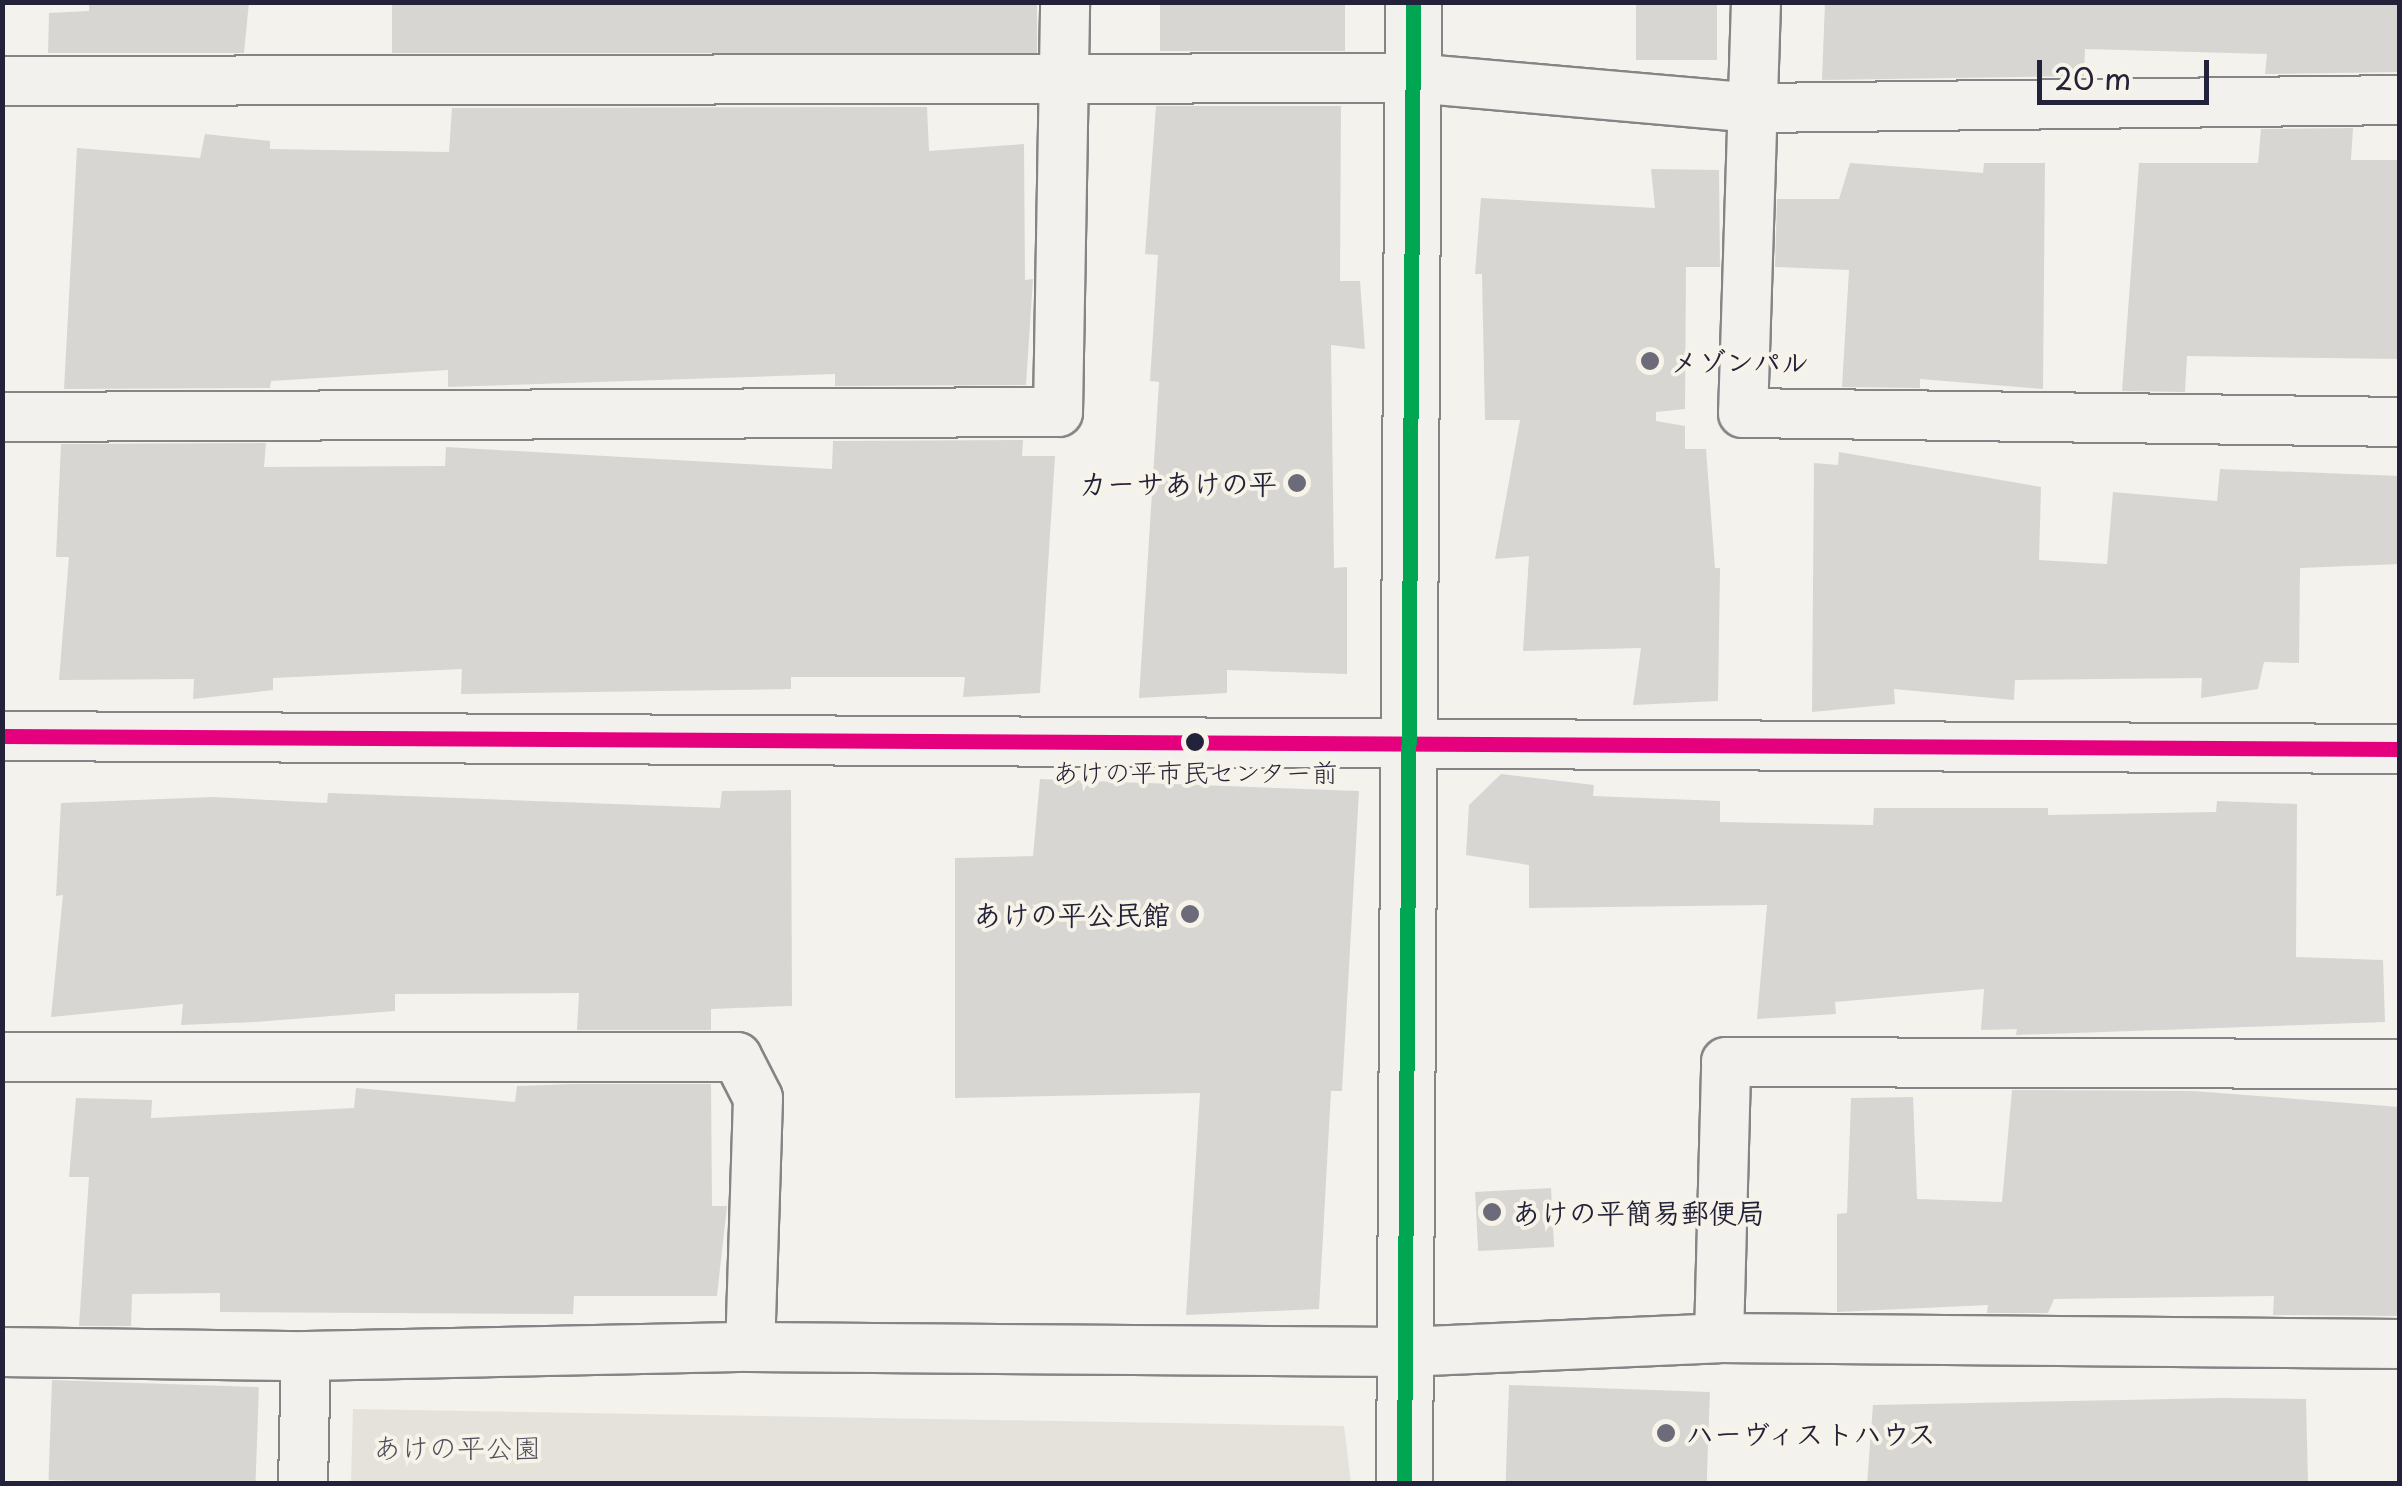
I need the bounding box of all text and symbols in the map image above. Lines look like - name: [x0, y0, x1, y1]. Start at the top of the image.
- scale bar: [2042, 40, 2214, 102]
- text: 20 m: [2054, 55, 2131, 100]
- place label: メゾンパル: [1670, 344, 1810, 378]
- marker: メゾンパル: [1639, 350, 1661, 372]
- place label: カーサあけの平: [1081, 466, 1277, 500]
- marker: カーサあけの平: [1286, 472, 1308, 494]
- marker: あけの平市民センター前: [1185, 732, 1205, 752]
- place label: あけの平市民センター前: [1052, 756, 1338, 788]
- place label: あけの平公民館: [974, 897, 1170, 931]
- marker: あけの平公民館: [1179, 903, 1201, 925]
- place label: あけの平簡易郵便局: [1512, 1195, 1764, 1229]
- marker: あけの平簡易郵便局: [1481, 1201, 1503, 1223]
- place label: ハーヴィストハウス: [1686, 1416, 1938, 1450]
- marker: ハーヴィストハウス: [1655, 1422, 1677, 1444]
- park label: あけの平公園: [373, 1430, 541, 1464]

